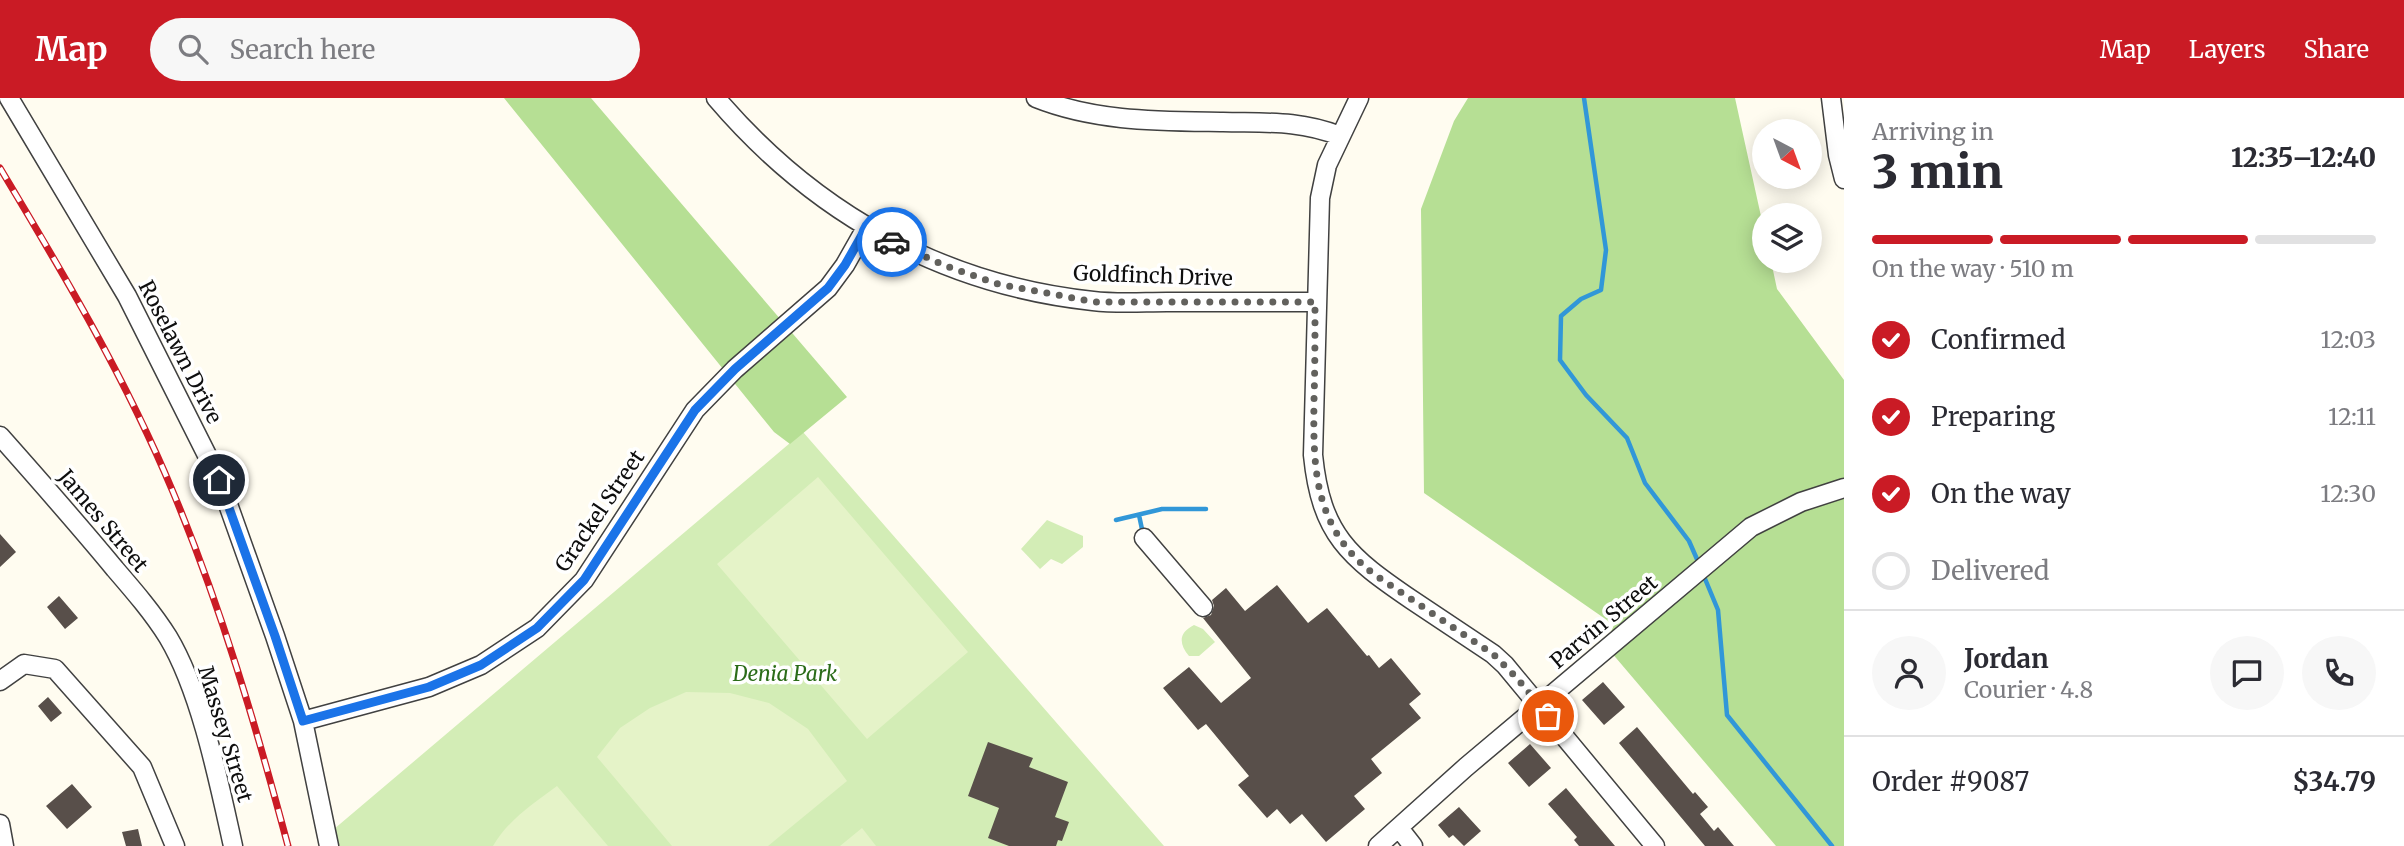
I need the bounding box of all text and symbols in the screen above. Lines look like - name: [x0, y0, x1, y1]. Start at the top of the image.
- search box: [150, 18, 640, 81]
- text: Map: [35, 29, 108, 70]
- icon: search: [174, 30, 212, 68]
- text: Search here: [230, 33, 375, 66]
- text: Map: [2100, 34, 2151, 65]
- text: Layers: [2189, 34, 2265, 65]
- text: Share: [2303, 34, 2369, 65]
- text: Arriving in: [1872, 117, 1994, 146]
- north arrow: [1752, 119, 1822, 189]
- map controls: [1752, 119, 1822, 273]
- text: 12:35–12:40: [2231, 141, 2376, 174]
- text: 3 min: [1872, 143, 2003, 201]
- button: layers: [1752, 203, 1822, 273]
- courier: [857, 207, 927, 277]
- icon: car: [873, 223, 911, 261]
- text: On the way · 510 m: [1872, 254, 2074, 283]
- street label: Goldfinch Drive: [1073, 259, 1233, 292]
- street label: Roselawn Drive: [133, 276, 228, 428]
- icon: check: [1872, 321, 1910, 359]
- text: Confirmed: [1931, 323, 2066, 356]
- text: 12:03: [2320, 325, 2376, 354]
- icon: check: [1872, 398, 1910, 436]
- text: Preparing: [1931, 400, 2055, 433]
- text: 12:11: [2328, 402, 2376, 431]
- street label: Grackel Street: [549, 445, 650, 577]
- pin: [189, 450, 249, 510]
- icon: home: [200, 461, 238, 499]
- street label: James Street: [52, 463, 154, 578]
- icon: check: [1872, 475, 1910, 513]
- text: On the way: [1931, 477, 2071, 510]
- text: 12:30: [2320, 479, 2376, 508]
- text: Delivered: [1931, 554, 2050, 587]
- street label: Parvin Street: [1544, 569, 1663, 674]
- button: person: [1872, 636, 1946, 710]
- button: chat: [2210, 636, 2284, 710]
- button: phone: [2302, 636, 2376, 710]
- text: Jordan: [1964, 642, 2049, 675]
- park label: Denia Park: [732, 660, 838, 687]
- street label: Massey Street: [192, 662, 259, 805]
- text: Courier · 4.8: [1964, 675, 2093, 704]
- pin: [1518, 686, 1578, 746]
- icon: bag: [1529, 697, 1567, 735]
- text: Order #9087: [1872, 765, 2029, 798]
- text: $34.79: [2292, 765, 2376, 798]

